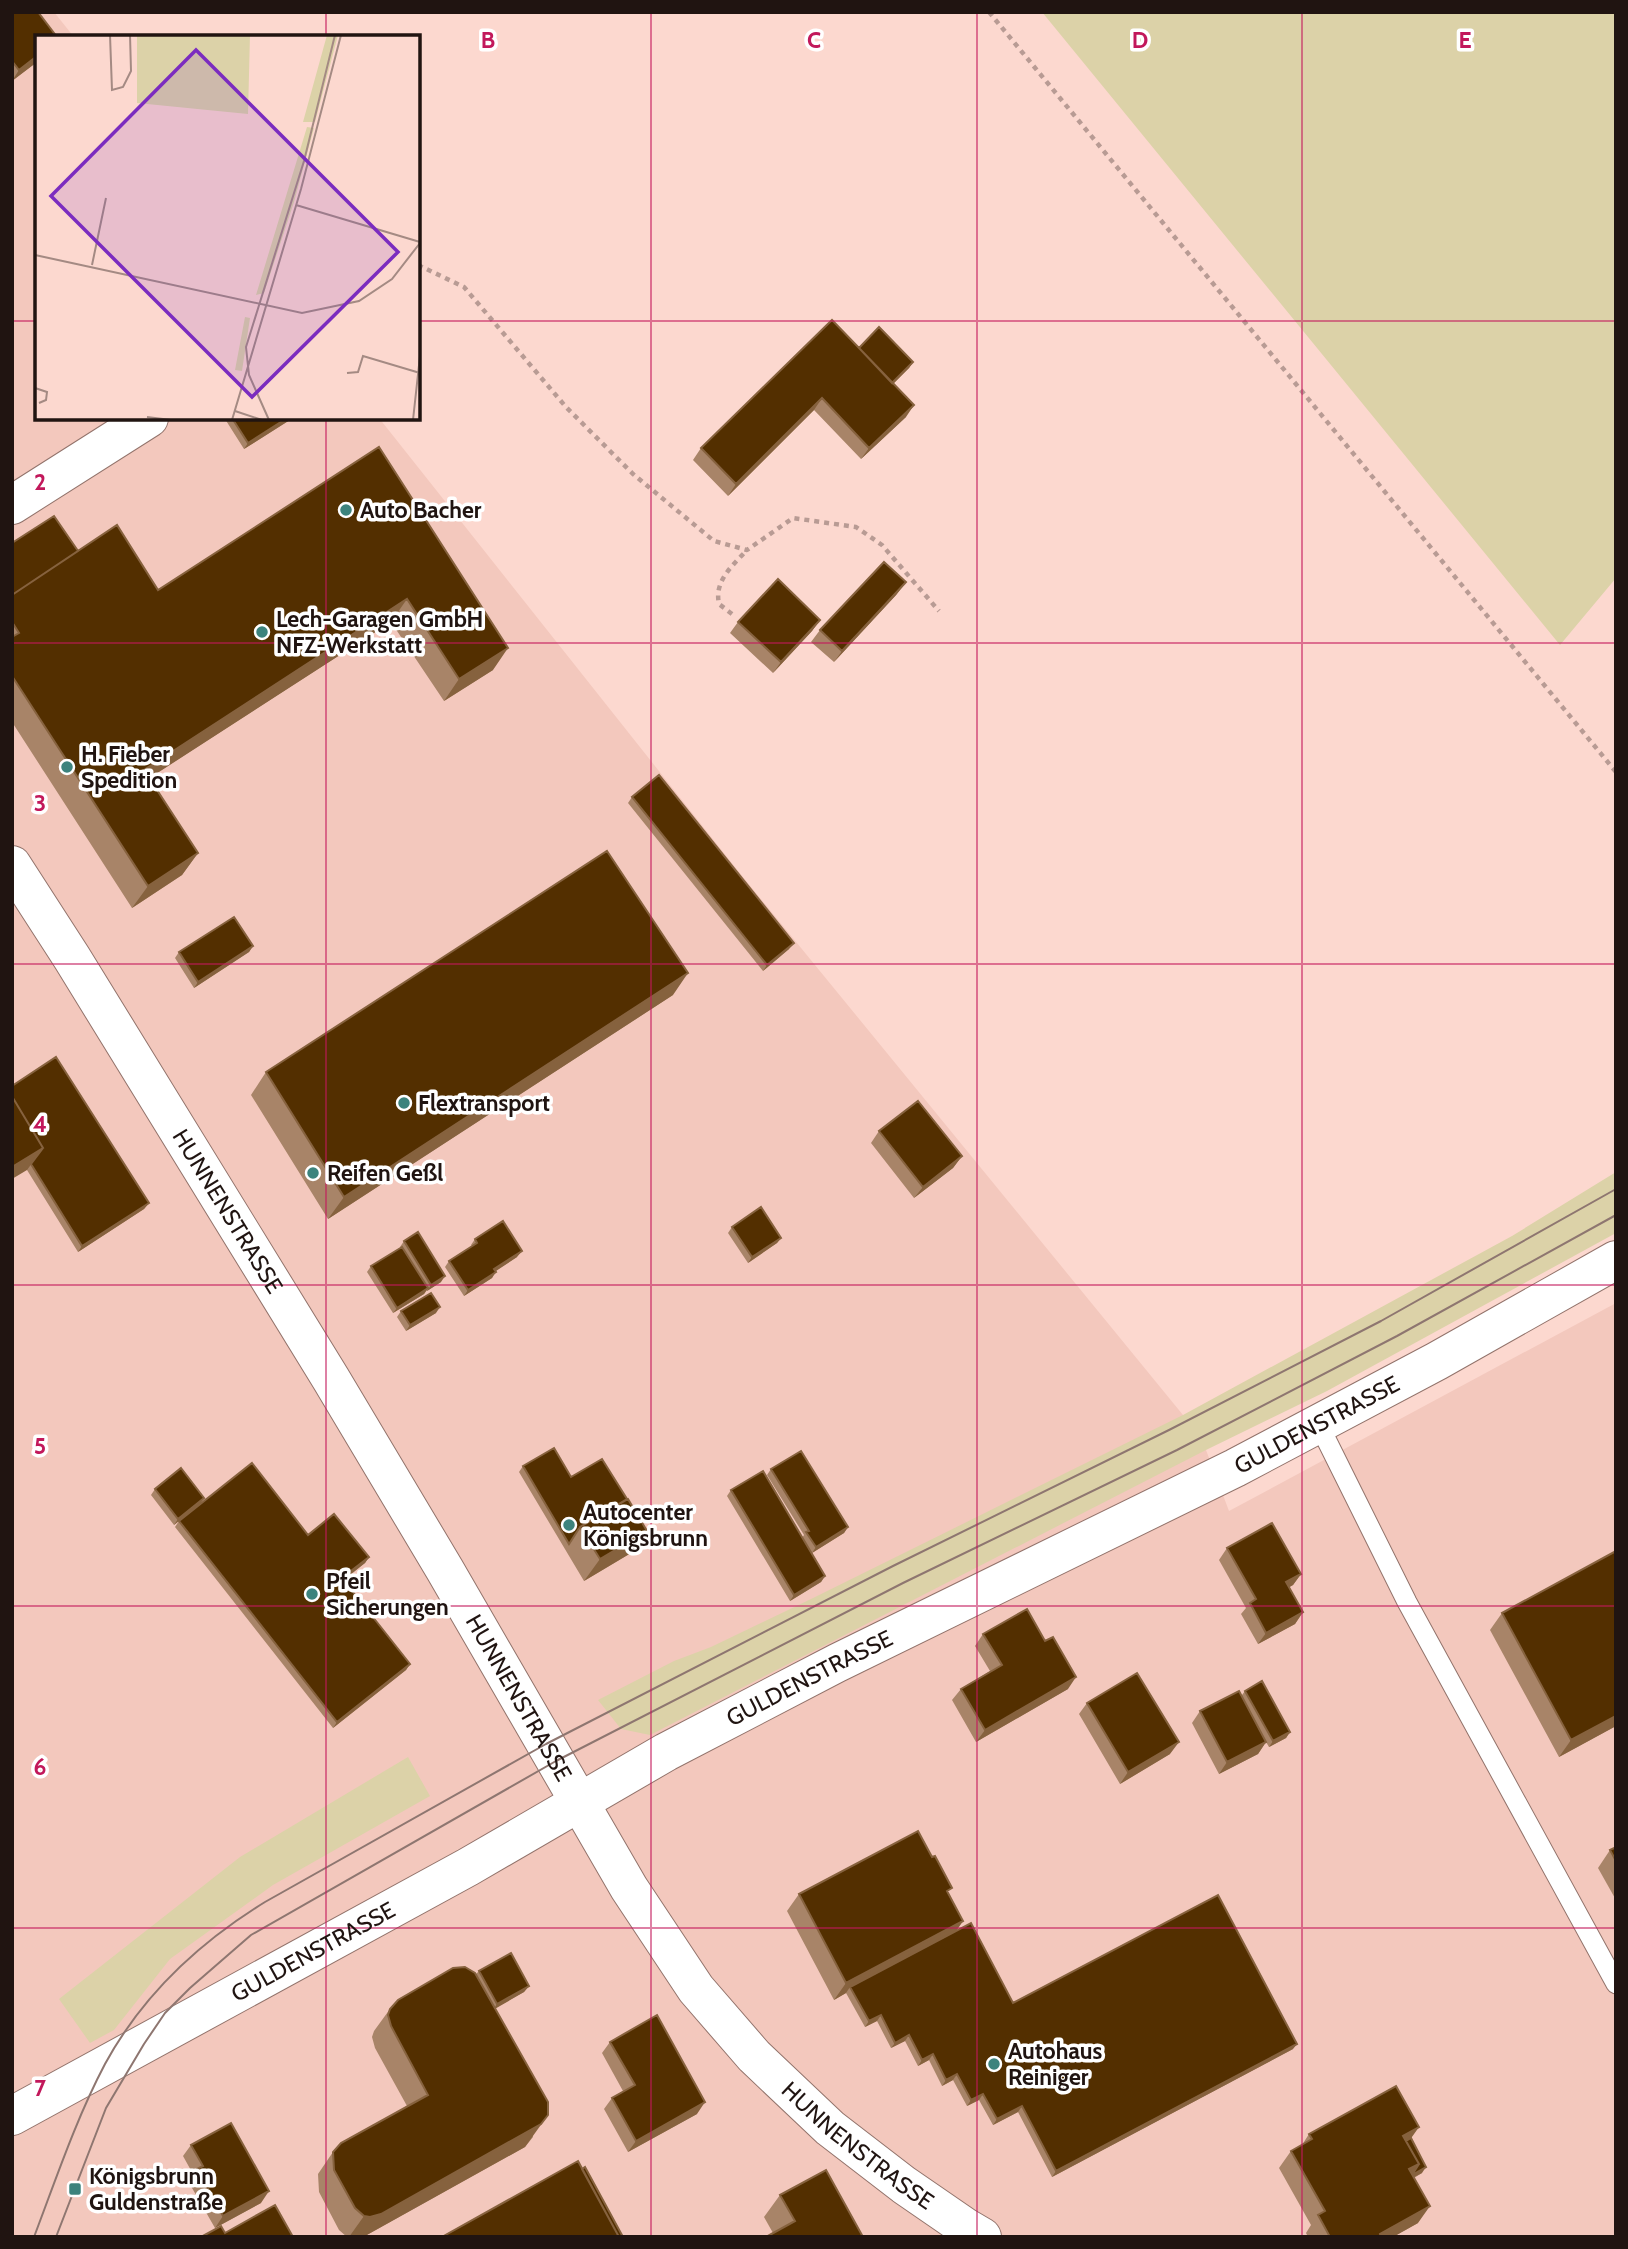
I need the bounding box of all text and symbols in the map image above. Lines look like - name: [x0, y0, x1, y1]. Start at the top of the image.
- text: B: [481, 26, 495, 54]
- text: C: [807, 26, 821, 54]
- text: D: [1132, 26, 1148, 54]
- text: E: [1458, 26, 1472, 54]
- inset map: [35, 35, 420, 420]
- text: 2: [34, 468, 46, 496]
- place label: Auto Bacher: [360, 496, 482, 524]
- marker: Auto Bacher: [338, 502, 354, 518]
- place label: Lech-Garagen GmbH NFZ-Werkstatt: [276, 605, 483, 659]
- marker: Lech-Garagen GmbH NFZ-Werkstatt: [254, 624, 270, 640]
- place label: H. Fieber Spedition: [81, 740, 177, 794]
- marker: H. Fieber Spedition: [59, 759, 75, 775]
- text: 3: [34, 789, 46, 817]
- place label: Flextransport: [418, 1089, 550, 1117]
- marker: Flextransport: [396, 1095, 412, 1111]
- text: 4: [33, 1110, 47, 1138]
- street label: HUNNENSTRASSE: [167, 1124, 289, 1298]
- place label: Reifen Geßl: [327, 1159, 443, 1187]
- marker: Reifen Geßl: [305, 1165, 321, 1181]
- street label: GULDENSTRASSE: [1229, 1370, 1404, 1480]
- text: 5: [34, 1432, 46, 1460]
- place label: Autocenter Königsbrunn: [583, 1498, 708, 1552]
- marker: Autocenter Königsbrunn: [561, 1517, 577, 1533]
- place label: Pfeil Sicherungen: [326, 1567, 449, 1621]
- marker: Pfeil Sicherungen: [304, 1586, 320, 1602]
- street label: HUNNENSTRASSE: [460, 1610, 578, 1786]
- street label: GULDENSTRASSE: [722, 1624, 897, 1732]
- text: 6: [34, 1753, 46, 1781]
- street label: GULDENSTRASSE: [226, 1896, 400, 2008]
- place label: Autohaus Reiniger: [1008, 2037, 1102, 2091]
- marker: Autohaus Reiniger: [986, 2056, 1002, 2072]
- text: 7: [34, 2074, 46, 2102]
- street label: HUNNENSTRASSE: [776, 2076, 939, 2215]
- place label: Königsbrunn Guldenstraße: [89, 2162, 223, 2216]
- marker: Königsbrunn Guldenstraße: [67, 2181, 83, 2197]

